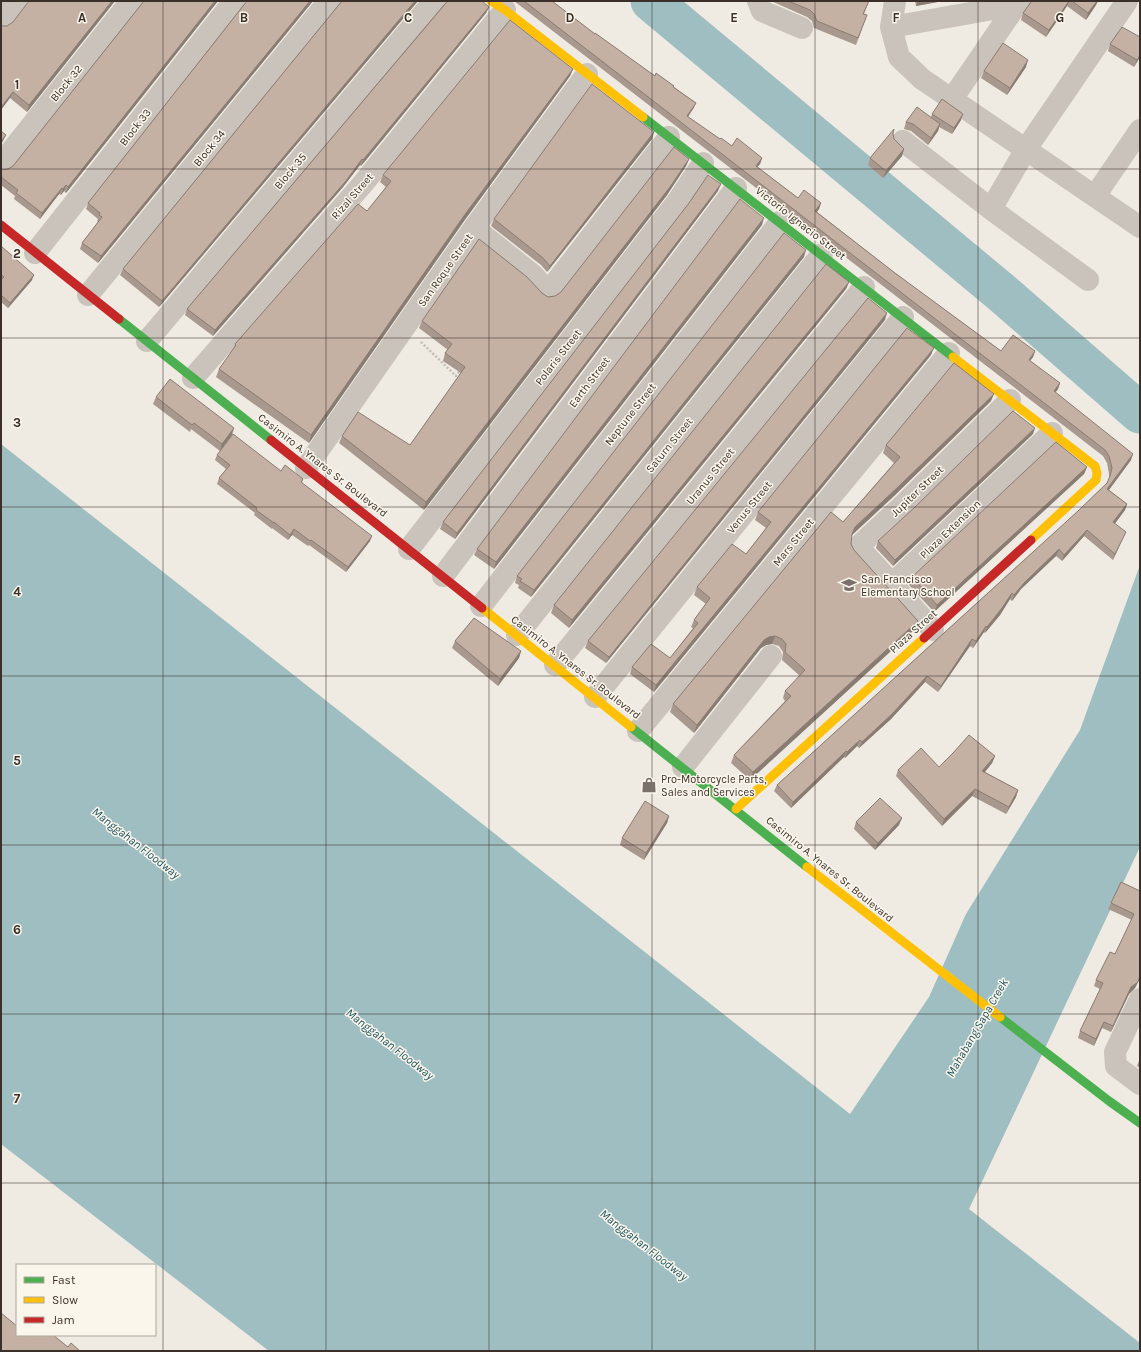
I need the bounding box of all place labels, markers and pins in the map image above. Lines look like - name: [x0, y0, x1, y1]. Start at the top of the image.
- place label: San Francisco Elementary School: [861, 573, 954, 599]
- school or university icon: San Francisco Elementary School: [840, 576, 858, 594]
- place label: Pro-Motorcycle Parts, Sales and Services: [661, 773, 767, 799]
- shop icon: Pro-Motorcycle Parts, Sales and Services: [640, 776, 658, 794]

